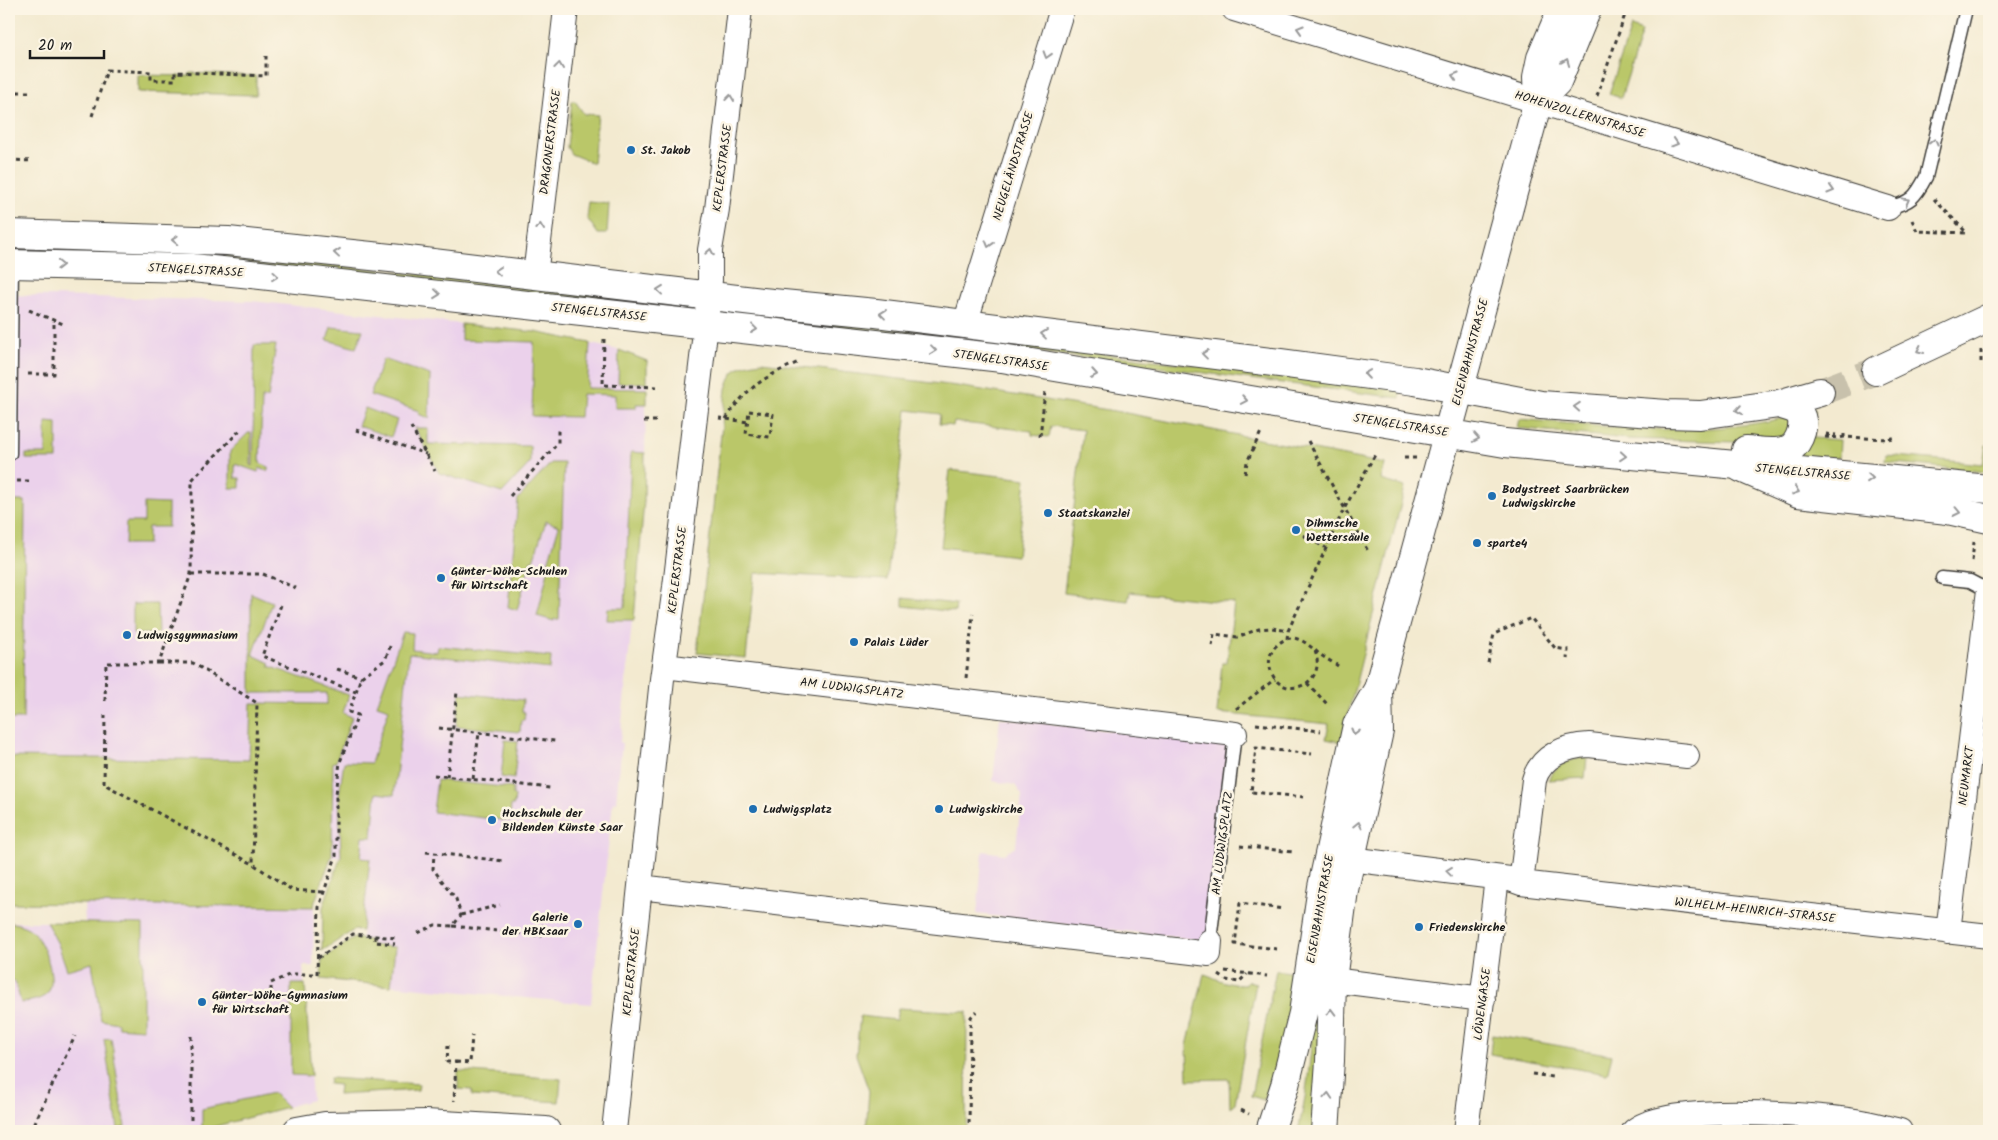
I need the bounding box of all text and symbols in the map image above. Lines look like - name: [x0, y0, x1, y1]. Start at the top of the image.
- one-way arrow: [1296, 24, 1304, 34]
- scale bar: [30, 28, 104, 60]
- text: 20 m: [38, 34, 72, 58]
- one-way arrow: [1043, 51, 1053, 59]
- one-way arrow: [1560, 58, 1570, 66]
- one-way arrow: [553, 62, 564, 70]
- one-way arrow: [1452, 71, 1460, 81]
- street label: HOHENZOLLERNSTRASSE: [1512, 86, 1648, 144]
- street label: DRAGONERSTRASSE: [535, 87, 566, 196]
- one-way arrow: [724, 93, 735, 101]
- street label: NEUGELÄNDSTRASSE: [988, 108, 1039, 223]
- street label: KEPLERSTRASSE: [708, 122, 737, 213]
- one-way arrow: [1671, 137, 1679, 147]
- one-way arrow: [1928, 137, 1939, 146]
- place label: St. Jakob: [641, 141, 691, 160]
- marker: St. Jakob: [625, 144, 637, 156]
- one-way arrow: [1826, 185, 1834, 195]
- one-way arrow: [1900, 197, 1909, 207]
- one-way arrow: [534, 223, 545, 231]
- one-way arrow: [171, 234, 179, 245]
- one-way arrow: [985, 239, 995, 248]
- one-way arrow: [705, 247, 715, 256]
- one-way arrow: [333, 248, 341, 259]
- street label: STENGELSTRASSE: [148, 259, 245, 283]
- one-way arrow: [57, 260, 65, 271]
- one-way arrow: [494, 266, 502, 277]
- one-way arrow: [271, 270, 279, 281]
- one-way arrow: [656, 285, 664, 296]
- one-way arrow: [433, 288, 441, 299]
- street label: EISENBAHNSTRASSE: [1447, 295, 1494, 408]
- street label: STENGELSTRASSE: [550, 298, 649, 327]
- one-way arrow: [878, 309, 886, 320]
- one-way arrow: [750, 323, 758, 334]
- one-way arrow: [1040, 329, 1048, 340]
- one-way arrow: [1916, 343, 1925, 354]
- one-way arrow: [929, 344, 937, 355]
- street label: STENGELSTRASSE: [952, 344, 1051, 377]
- one-way arrow: [1201, 349, 1209, 360]
- one-way arrow: [1090, 368, 1098, 379]
- one-way arrow: [1362, 370, 1371, 380]
- one-way arrow: [1240, 394, 1248, 404]
- one-way arrow: [1572, 402, 1580, 413]
- one-way arrow: [1734, 405, 1743, 415]
- street label: STENGELSTRASSE: [1352, 409, 1451, 443]
- one-way arrow: [1472, 432, 1481, 442]
- one-way arrow: [1619, 450, 1627, 461]
- street label: STENGELSTRASSE: [1754, 459, 1852, 486]
- one-way arrow: [1867, 472, 1875, 483]
- place label: Bodystreet Saarbrücken Ludwigskirche: [1502, 480, 1630, 513]
- one-way arrow: [1791, 485, 1799, 495]
- marker: Bodystreet Saarbrücken Ludwigskirche: [1486, 490, 1498, 502]
- place label: Staatskanzlei: [1058, 504, 1131, 523]
- one-way arrow: [1952, 506, 1961, 516]
- marker: Staatskanzlei: [1042, 507, 1054, 519]
- place label: Dihmsche Wettersäule: [1306, 514, 1369, 547]
- street label: KEPLERSTRASSE: [663, 524, 692, 615]
- marker: Dihmsche Wettersäule: [1290, 524, 1302, 536]
- place label: sparte4: [1487, 534, 1528, 553]
- marker: sparte4: [1471, 537, 1483, 549]
- place label: Günter-Wöhe-Schulen für Wirtschaft: [451, 562, 568, 595]
- marker: Günter-Wöhe-Schulen für Wirtschaft: [435, 572, 447, 584]
- place label: Ludwigsgymnasium: [137, 626, 238, 645]
- marker: Ludwigsgymnasium: [121, 629, 133, 641]
- place label: Palais Lüder: [864, 633, 929, 652]
- marker: Palais Lüder: [848, 636, 860, 648]
- street label: AM LUDWIGSPLATZ: [799, 673, 905, 704]
- one-way arrow: [1350, 727, 1361, 736]
- street label: NEUMARKT: [1953, 744, 1980, 807]
- street label: AM LUDWIGSPLATZ: [1207, 790, 1238, 896]
- place label: Ludwigsplatz: [763, 800, 832, 819]
- place label: Ludwigskirche: [949, 800, 1023, 819]
- marker: Ludwigsplatz: [747, 803, 759, 815]
- marker: Ludwigskirche: [933, 803, 945, 815]
- place label: Hochschule der Bildenden Künste Saar: [502, 804, 623, 837]
- marker: Hochschule der Bildenden Künste Saar: [486, 814, 498, 826]
- one-way arrow: [1352, 820, 1363, 829]
- street label: EISENBAHNSTRASSE: [1302, 852, 1340, 965]
- one-way arrow: [1445, 867, 1453, 877]
- street label: WILHELM-HEINRICH-STRASSE: [1674, 893, 1837, 928]
- place label: Galerie der HBKsaar: [502, 908, 569, 941]
- marker: Galerie der HBKsaar: [572, 918, 584, 930]
- place label: Friedenskirche: [1429, 918, 1505, 937]
- marker: Friedenskirche: [1413, 921, 1425, 933]
- street label: KEPLERSTRASSE: [617, 926, 646, 1017]
- street label: LÖWENGASSE: [1469, 966, 1496, 1041]
- place label: Günter-Wöhe-Gymnasium für Wirtschaft: [212, 986, 348, 1019]
- marker: Günter-Wöhe-Gymnasium für Wirtschaft: [196, 996, 208, 1008]
- one-way arrow: [1326, 1008, 1336, 1016]
- one-way arrow: [1322, 1092, 1333, 1100]

